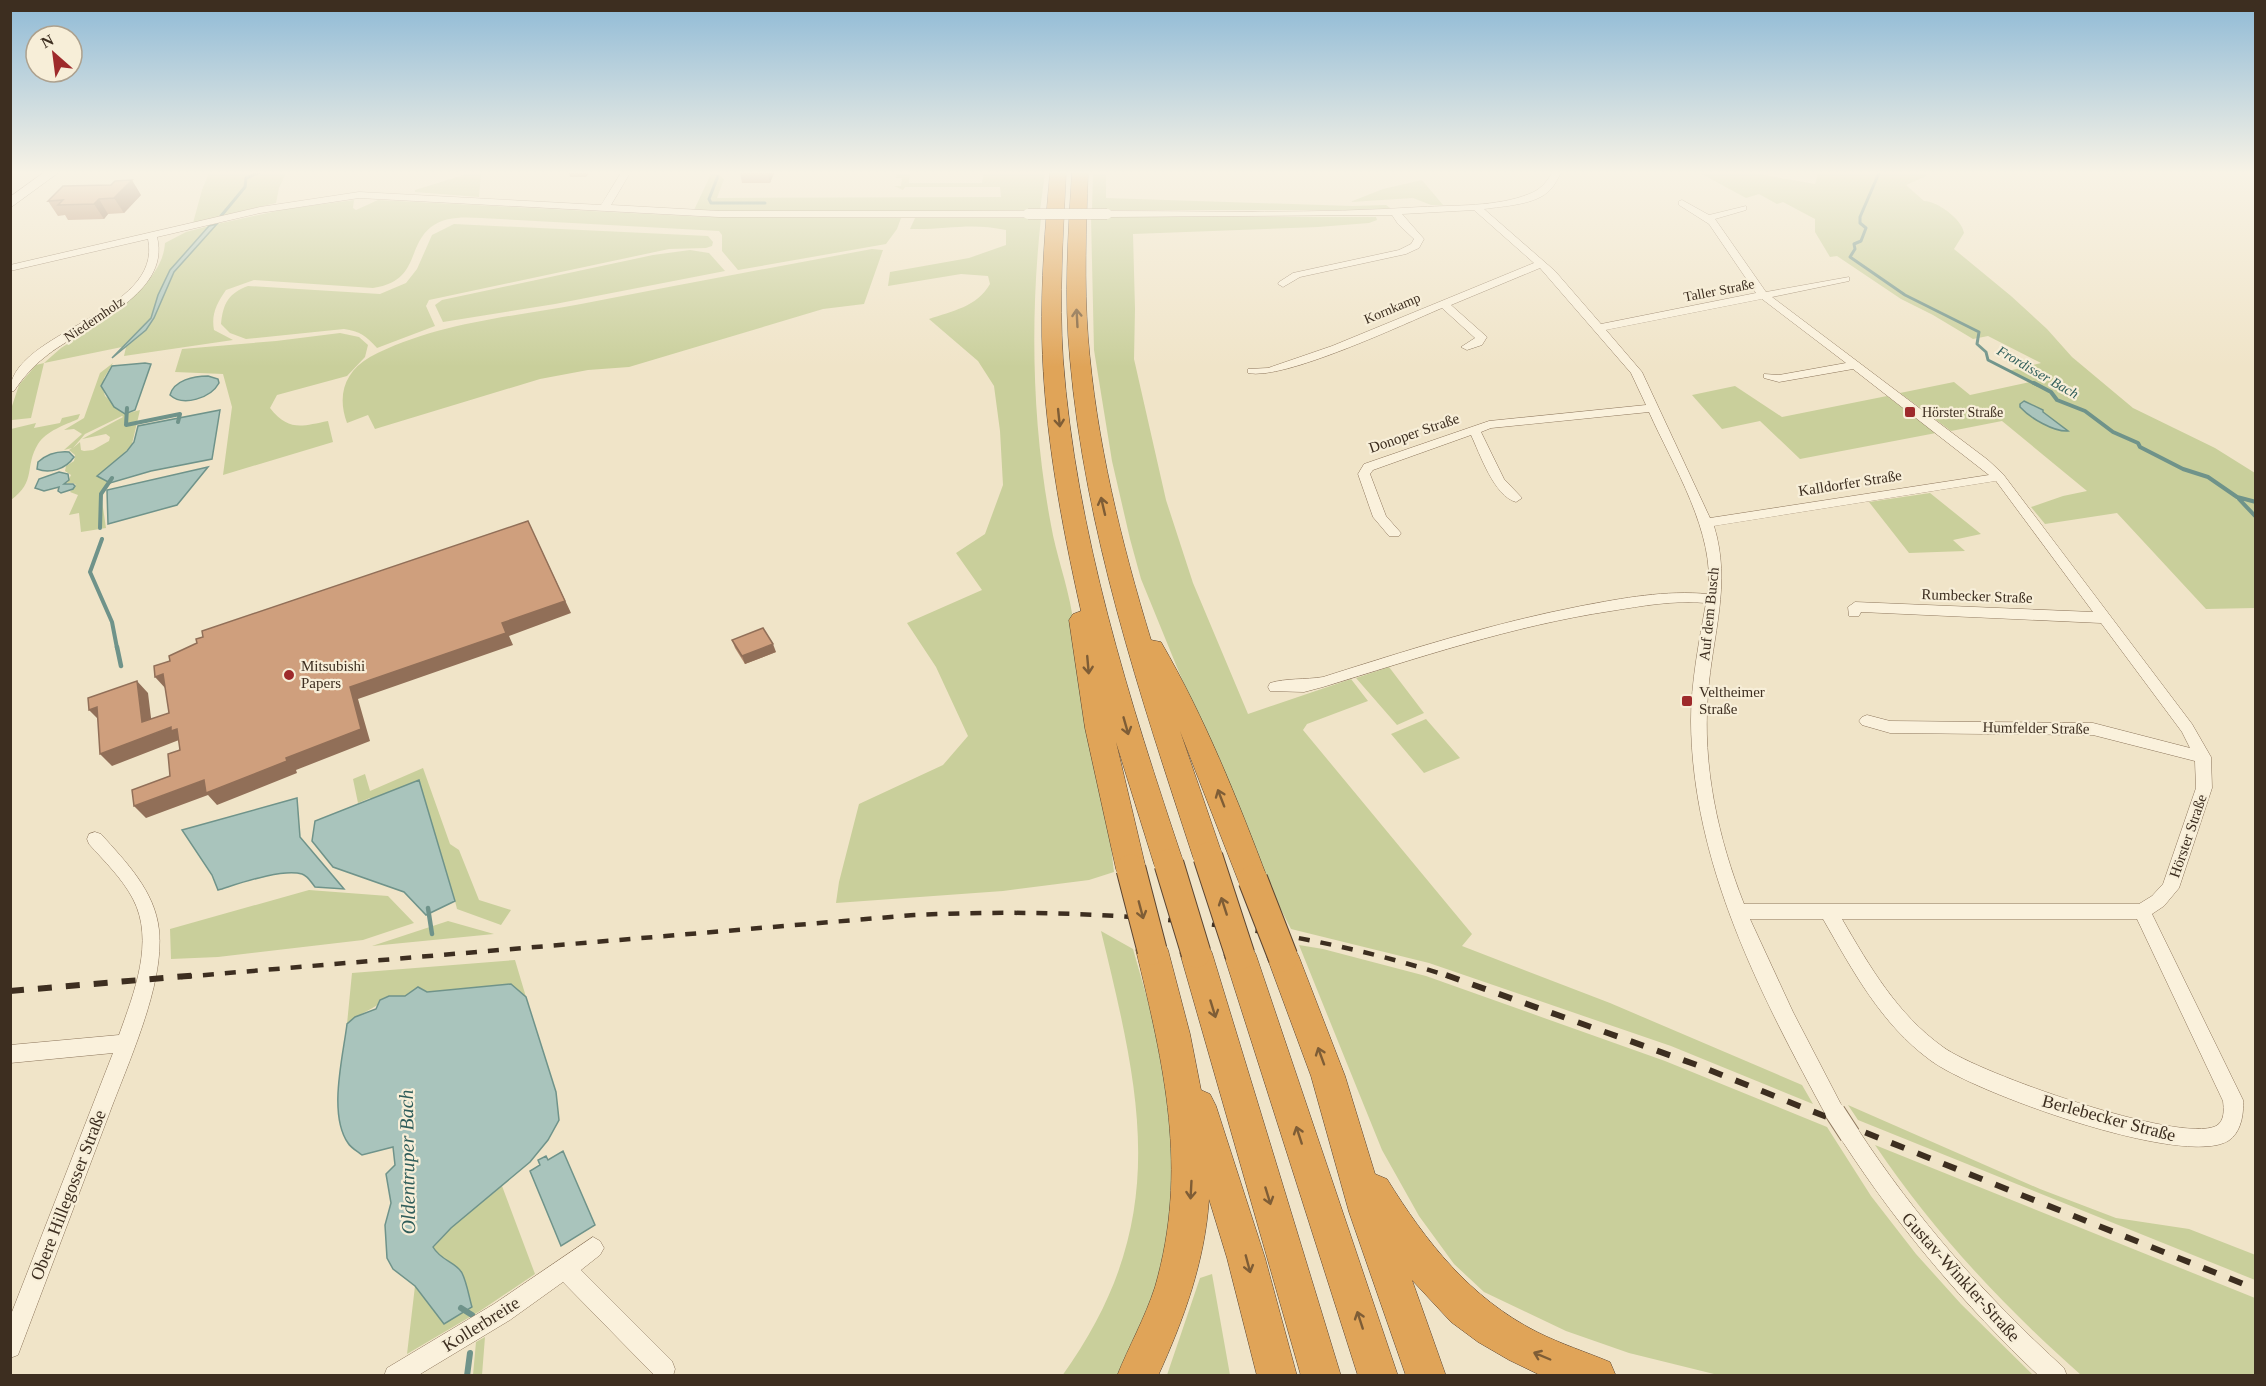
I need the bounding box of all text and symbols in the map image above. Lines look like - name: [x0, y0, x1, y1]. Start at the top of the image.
- north arrow: [24, 24, 84, 84]
- text: N: [38, 31, 57, 51]
- street label: Taller Straße: [1682, 276, 1756, 305]
- street label: Kornkamp: [1362, 290, 1423, 327]
- street label: Niedernholz: [61, 294, 127, 345]
- one-way arrow: [1072, 308, 1083, 328]
- water label: Frordisser Bach: [1994, 343, 2081, 402]
- marker: Hörster Straße: [1903, 405, 1917, 419]
- place label: Hörster Straße: [1922, 405, 2003, 420]
- one-way arrow: [1054, 407, 1065, 427]
- street label: Donoper Straße: [1367, 410, 1462, 456]
- street label: Kalldorfer Straße: [1797, 467, 1903, 499]
- one-way arrow: [1097, 497, 1108, 516]
- street label: Auf dem Busch: [1696, 566, 1722, 662]
- street label: Rumbecker Straße: [1921, 586, 2033, 606]
- one-way arrow: [1083, 654, 1094, 674]
- place label: Mitsubishi Papers: [301, 658, 365, 691]
- marker: Mitsubishi Papers: [282, 668, 296, 682]
- place label: Veltheimer Straße: [1699, 684, 1765, 717]
- marker: Veltheimer Straße: [1680, 694, 1694, 708]
- one-way arrow: [1121, 716, 1132, 735]
- street label: Humfelder Straße: [1982, 719, 2090, 737]
- one-way arrow: [1215, 789, 1226, 807]
- street label: Hörster Straße: [2166, 792, 2210, 880]
- one-way arrow: [1218, 897, 1229, 916]
- one-way arrow: [1136, 900, 1148, 919]
- one-way arrow: [1207, 999, 1219, 1018]
- one-way arrow: [1314, 1047, 1325, 1066]
- water label: Oldentruper Bach: [395, 1089, 420, 1235]
- street label: Berlebecker Straße: [2040, 1091, 2178, 1145]
- street label: Obere Hillegosser Straße: [26, 1107, 110, 1283]
- one-way arrow: [1293, 1126, 1304, 1145]
- one-way arrow: [1185, 1180, 1196, 1200]
- one-way arrow: [1263, 1186, 1274, 1205]
- street label: Gustav-Winkler-Straße: [1898, 1208, 2024, 1346]
- one-way arrow: [1242, 1254, 1254, 1273]
- street label: Kollerbreite: [439, 1292, 523, 1356]
- one-way arrow: [1353, 1311, 1364, 1330]
- one-way arrow: [1533, 1350, 1551, 1361]

